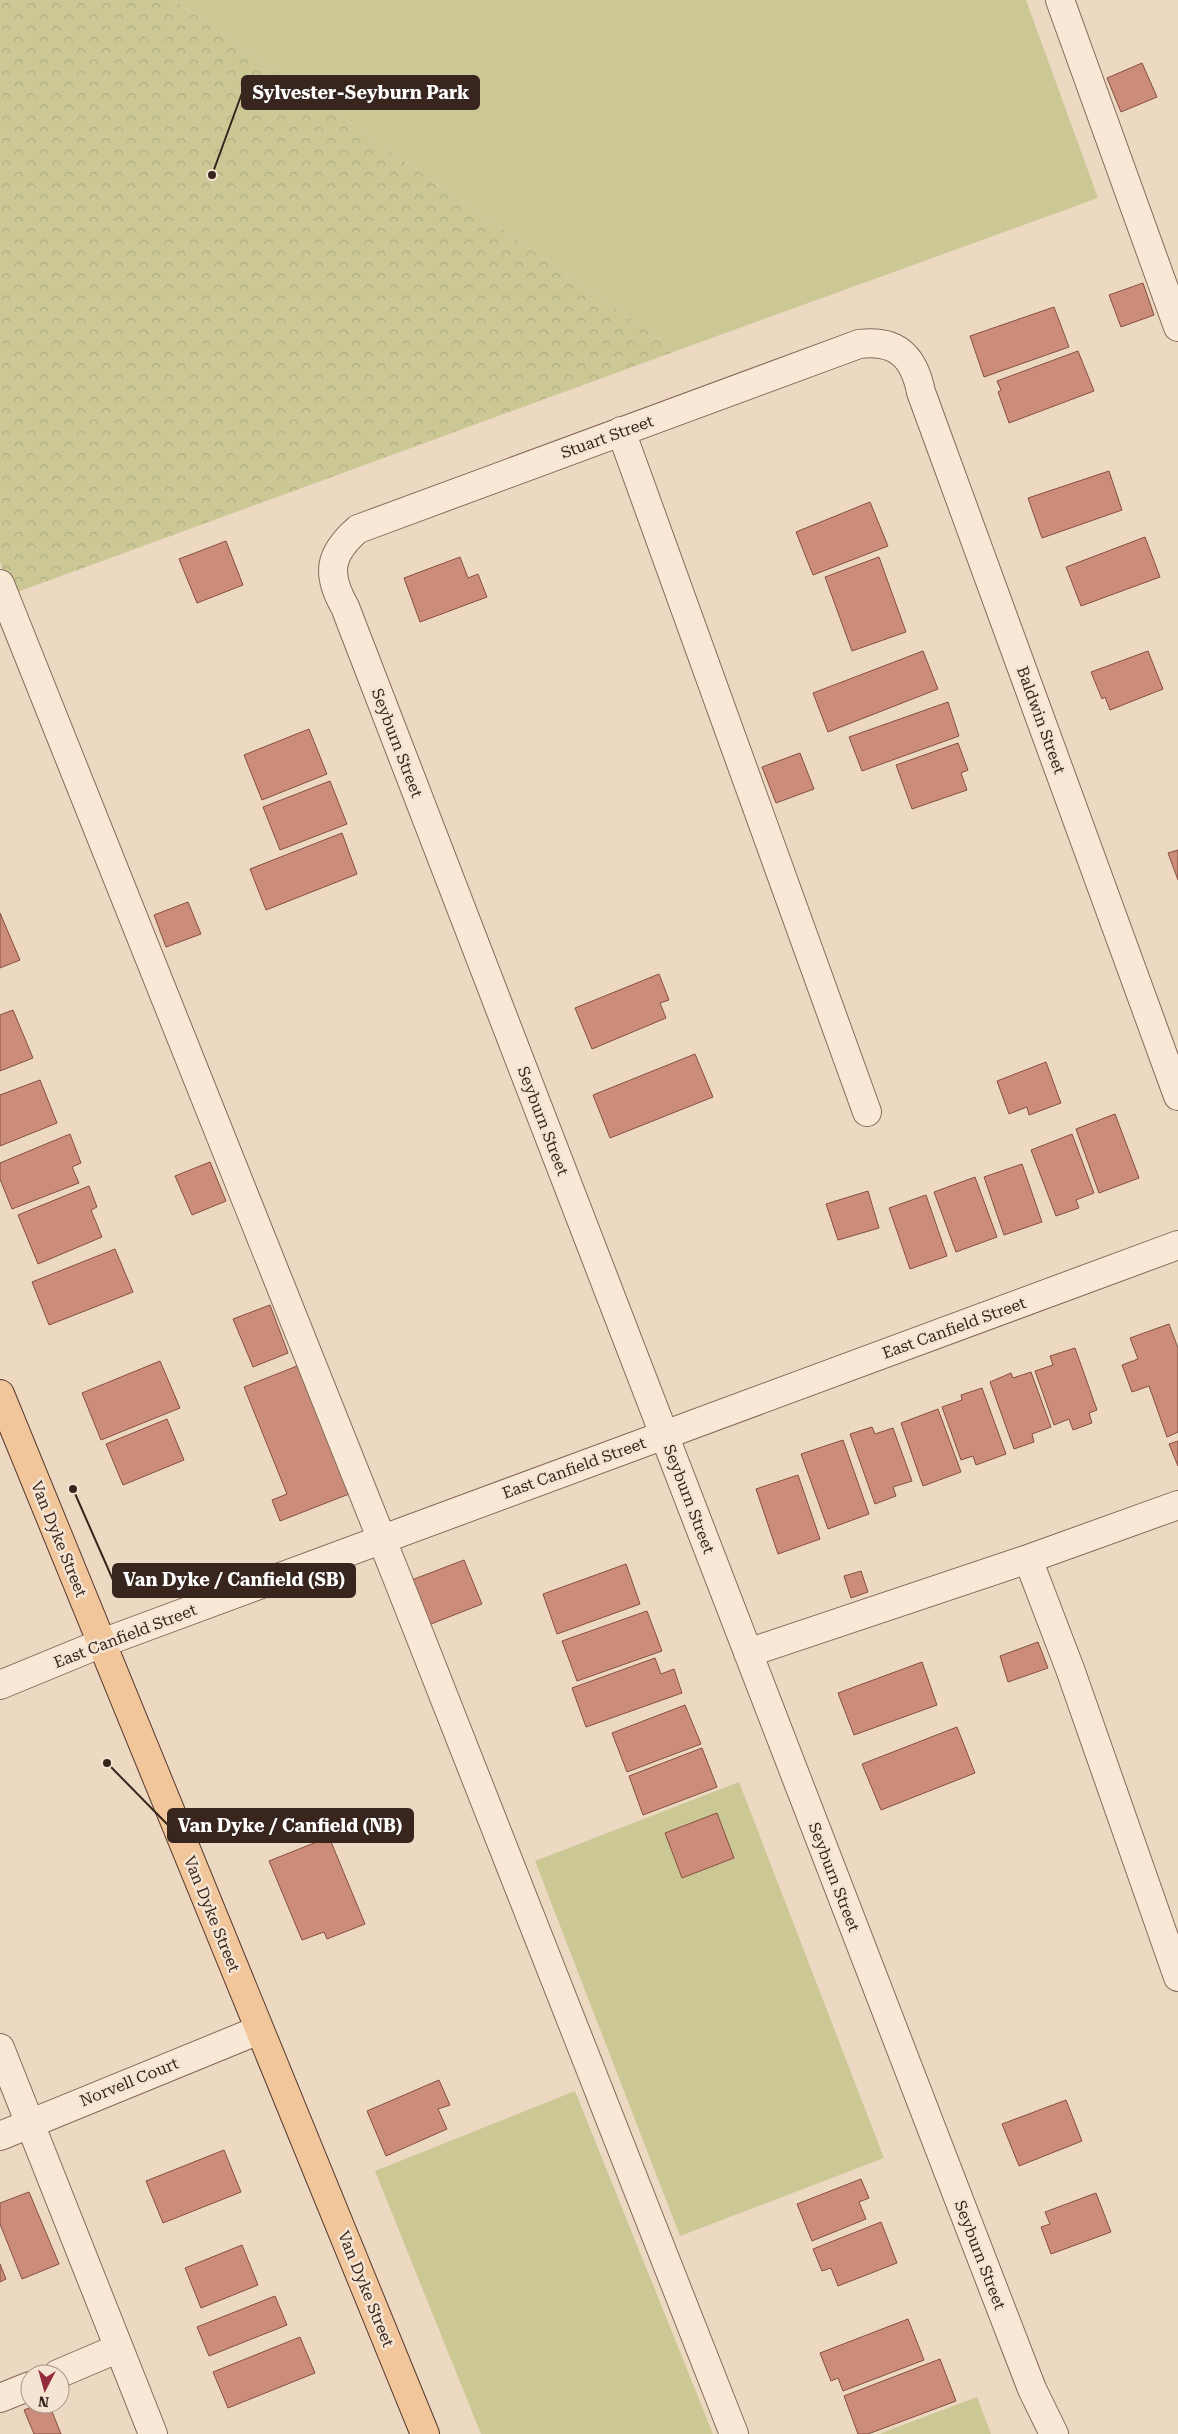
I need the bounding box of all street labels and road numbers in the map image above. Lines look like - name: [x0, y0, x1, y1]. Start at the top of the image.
- street label: Stuart Street: [558, 411, 656, 463]
- street label: Baldwin Street: [1013, 664, 1069, 776]
- street label: Seyburn Street: [367, 686, 427, 800]
- street label: Seyburn Street: [513, 1064, 573, 1178]
- street label: East Canfield Street: [879, 1293, 1029, 1363]
- street label: East Canfield Street: [499, 1433, 649, 1503]
- street label: Seyburn Street: [659, 1442, 719, 1556]
- street label: Van Dyke Street: [27, 1478, 91, 1600]
- street label: East Canfield Street: [51, 1600, 199, 1672]
- street label: Seyburn Street: [804, 1820, 864, 1934]
- street label: Van Dyke Street: [180, 1853, 244, 1975]
- street label: Norvell Court: [77, 2054, 181, 2110]
- street label: Seyburn Street: [950, 2198, 1010, 2312]
- street label: Van Dyke Street: [334, 2228, 398, 2350]

